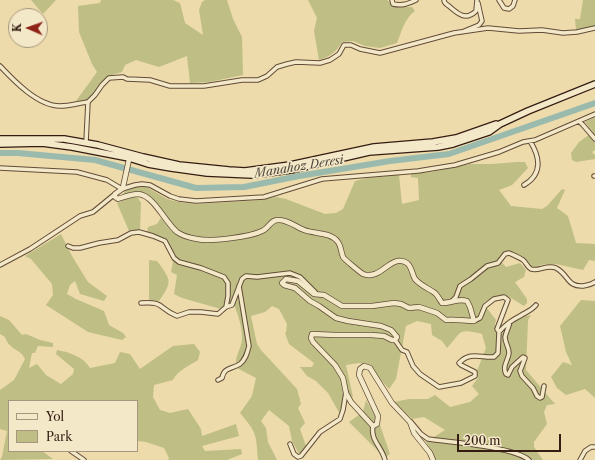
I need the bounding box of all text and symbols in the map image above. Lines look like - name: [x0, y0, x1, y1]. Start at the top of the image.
- north arrow: [8, 8, 48, 48]
- text: K: [10, 23, 24, 32]
- water label: Manahoz Deresi: [253, 153, 345, 181]
- legend: [8, 400, 138, 452]
- text: Yol: [46, 409, 64, 424]
- scale bar: [459, 426, 563, 452]
- text: Park: [46, 429, 72, 444]
- text: 200 m: [464, 433, 501, 448]

